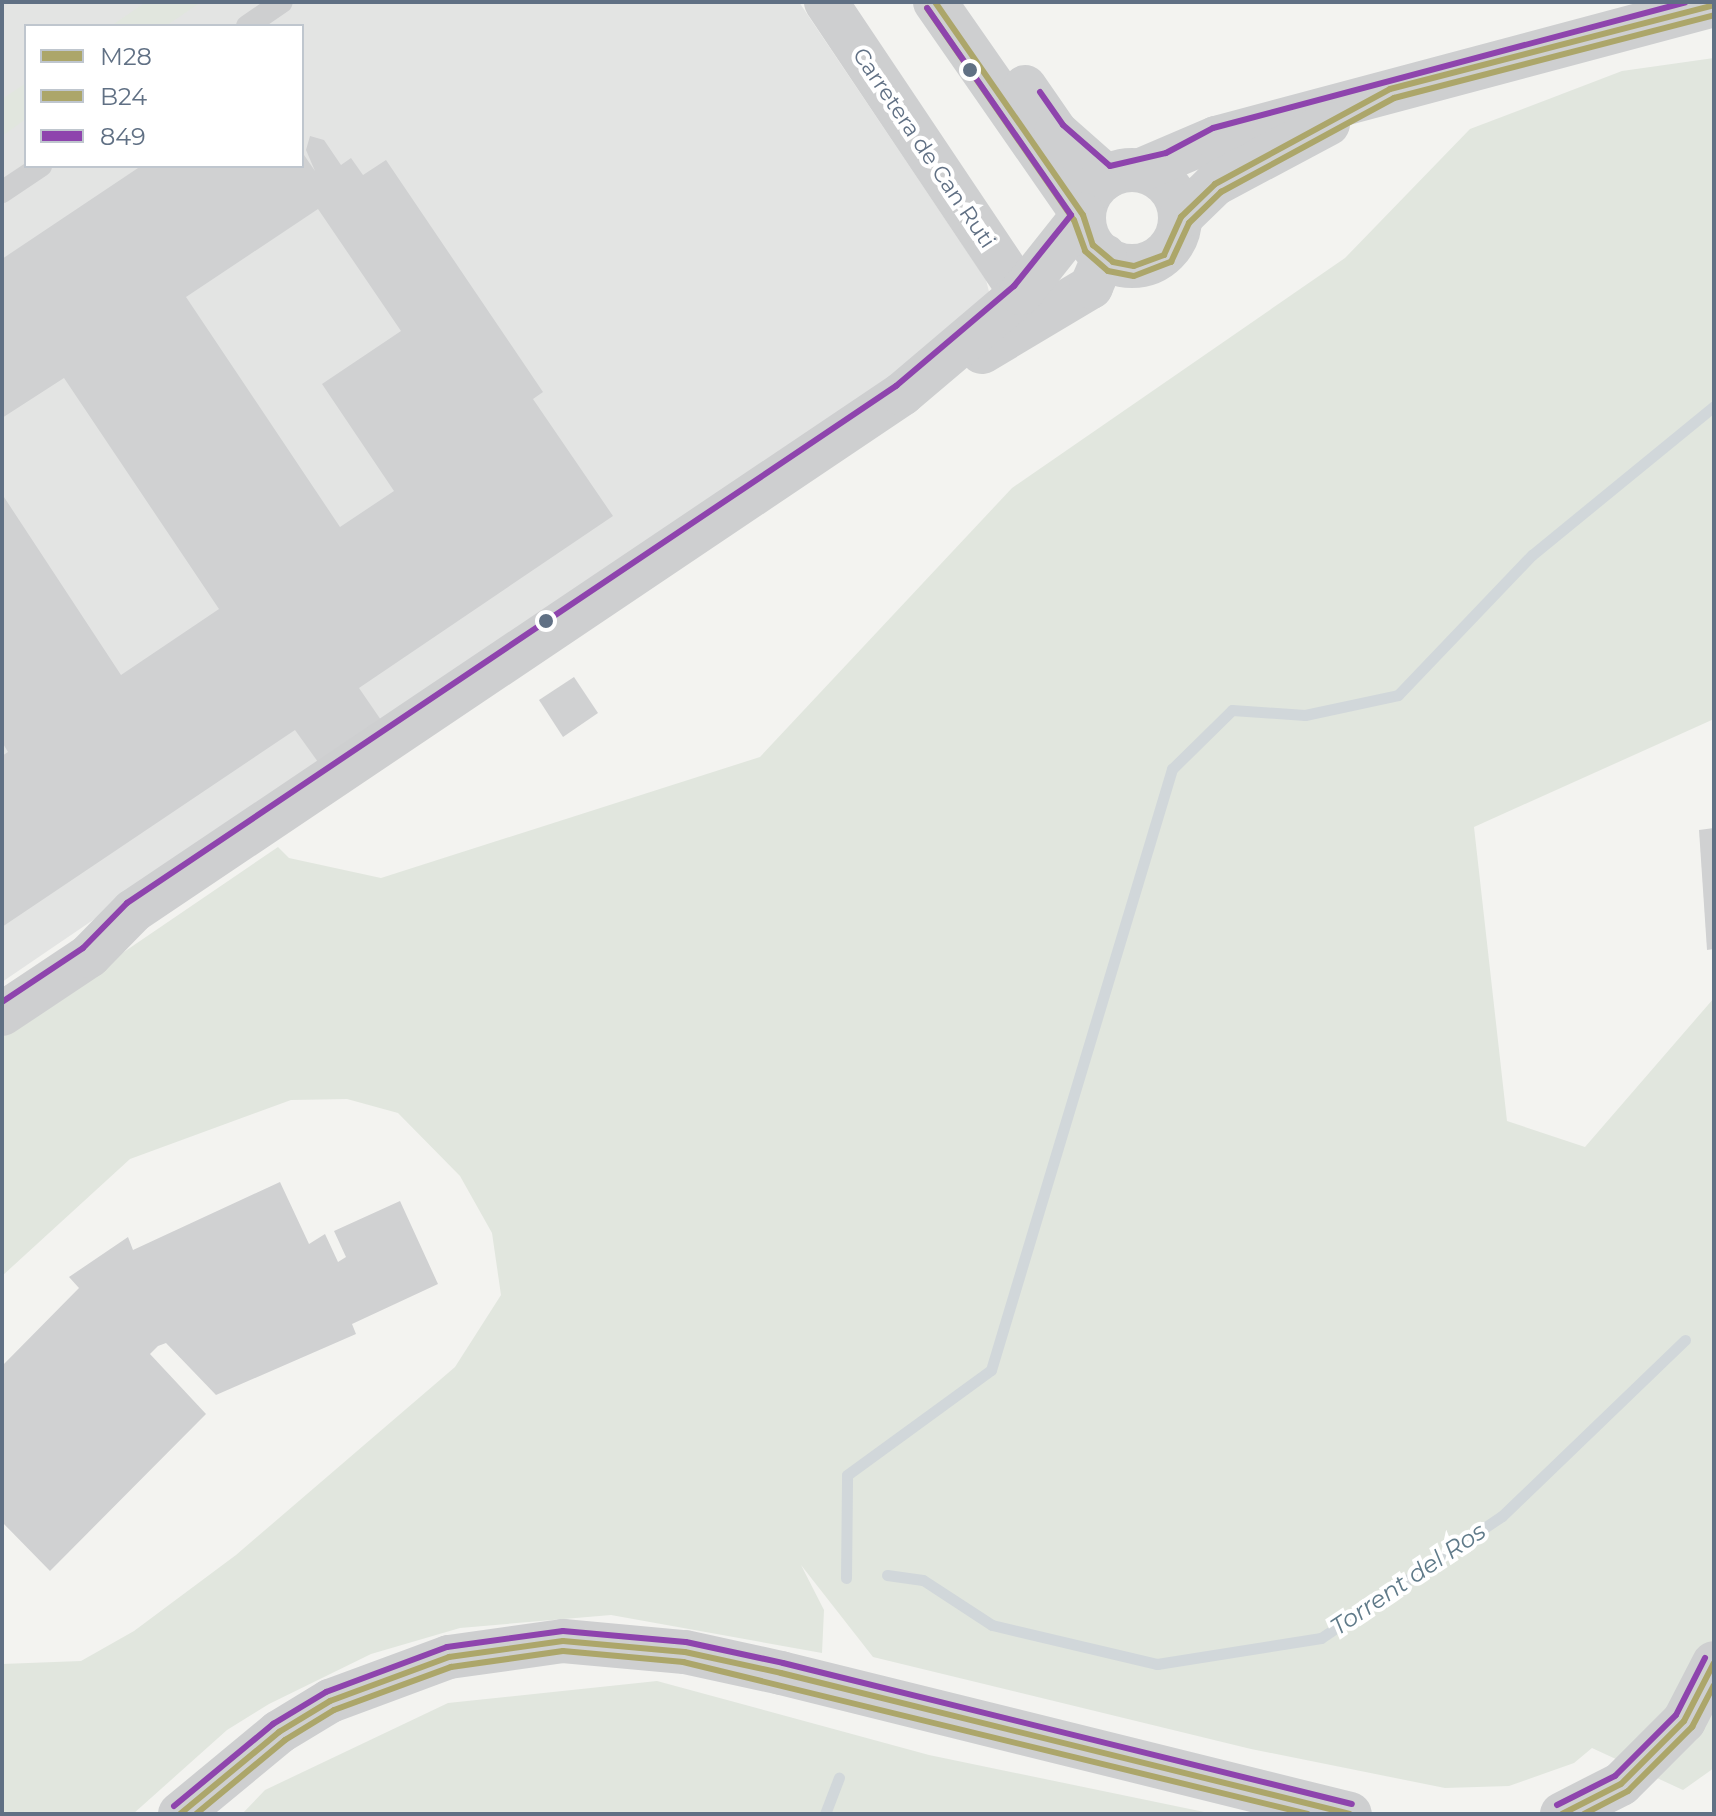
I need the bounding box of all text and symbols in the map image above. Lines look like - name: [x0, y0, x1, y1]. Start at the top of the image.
- legend: [24, 24, 304, 168]
- text: M28: [100, 42, 152, 71]
- street label: Carretera de Can Ruti: [847, 43, 1001, 253]
- unlabelled marker: [962, 62, 978, 78]
- text: B24: [100, 82, 147, 111]
- text: 849: [100, 122, 146, 151]
- unlabelled marker: [538, 613, 554, 629]
- water label: Torrent del Ros: [1325, 1517, 1491, 1641]

